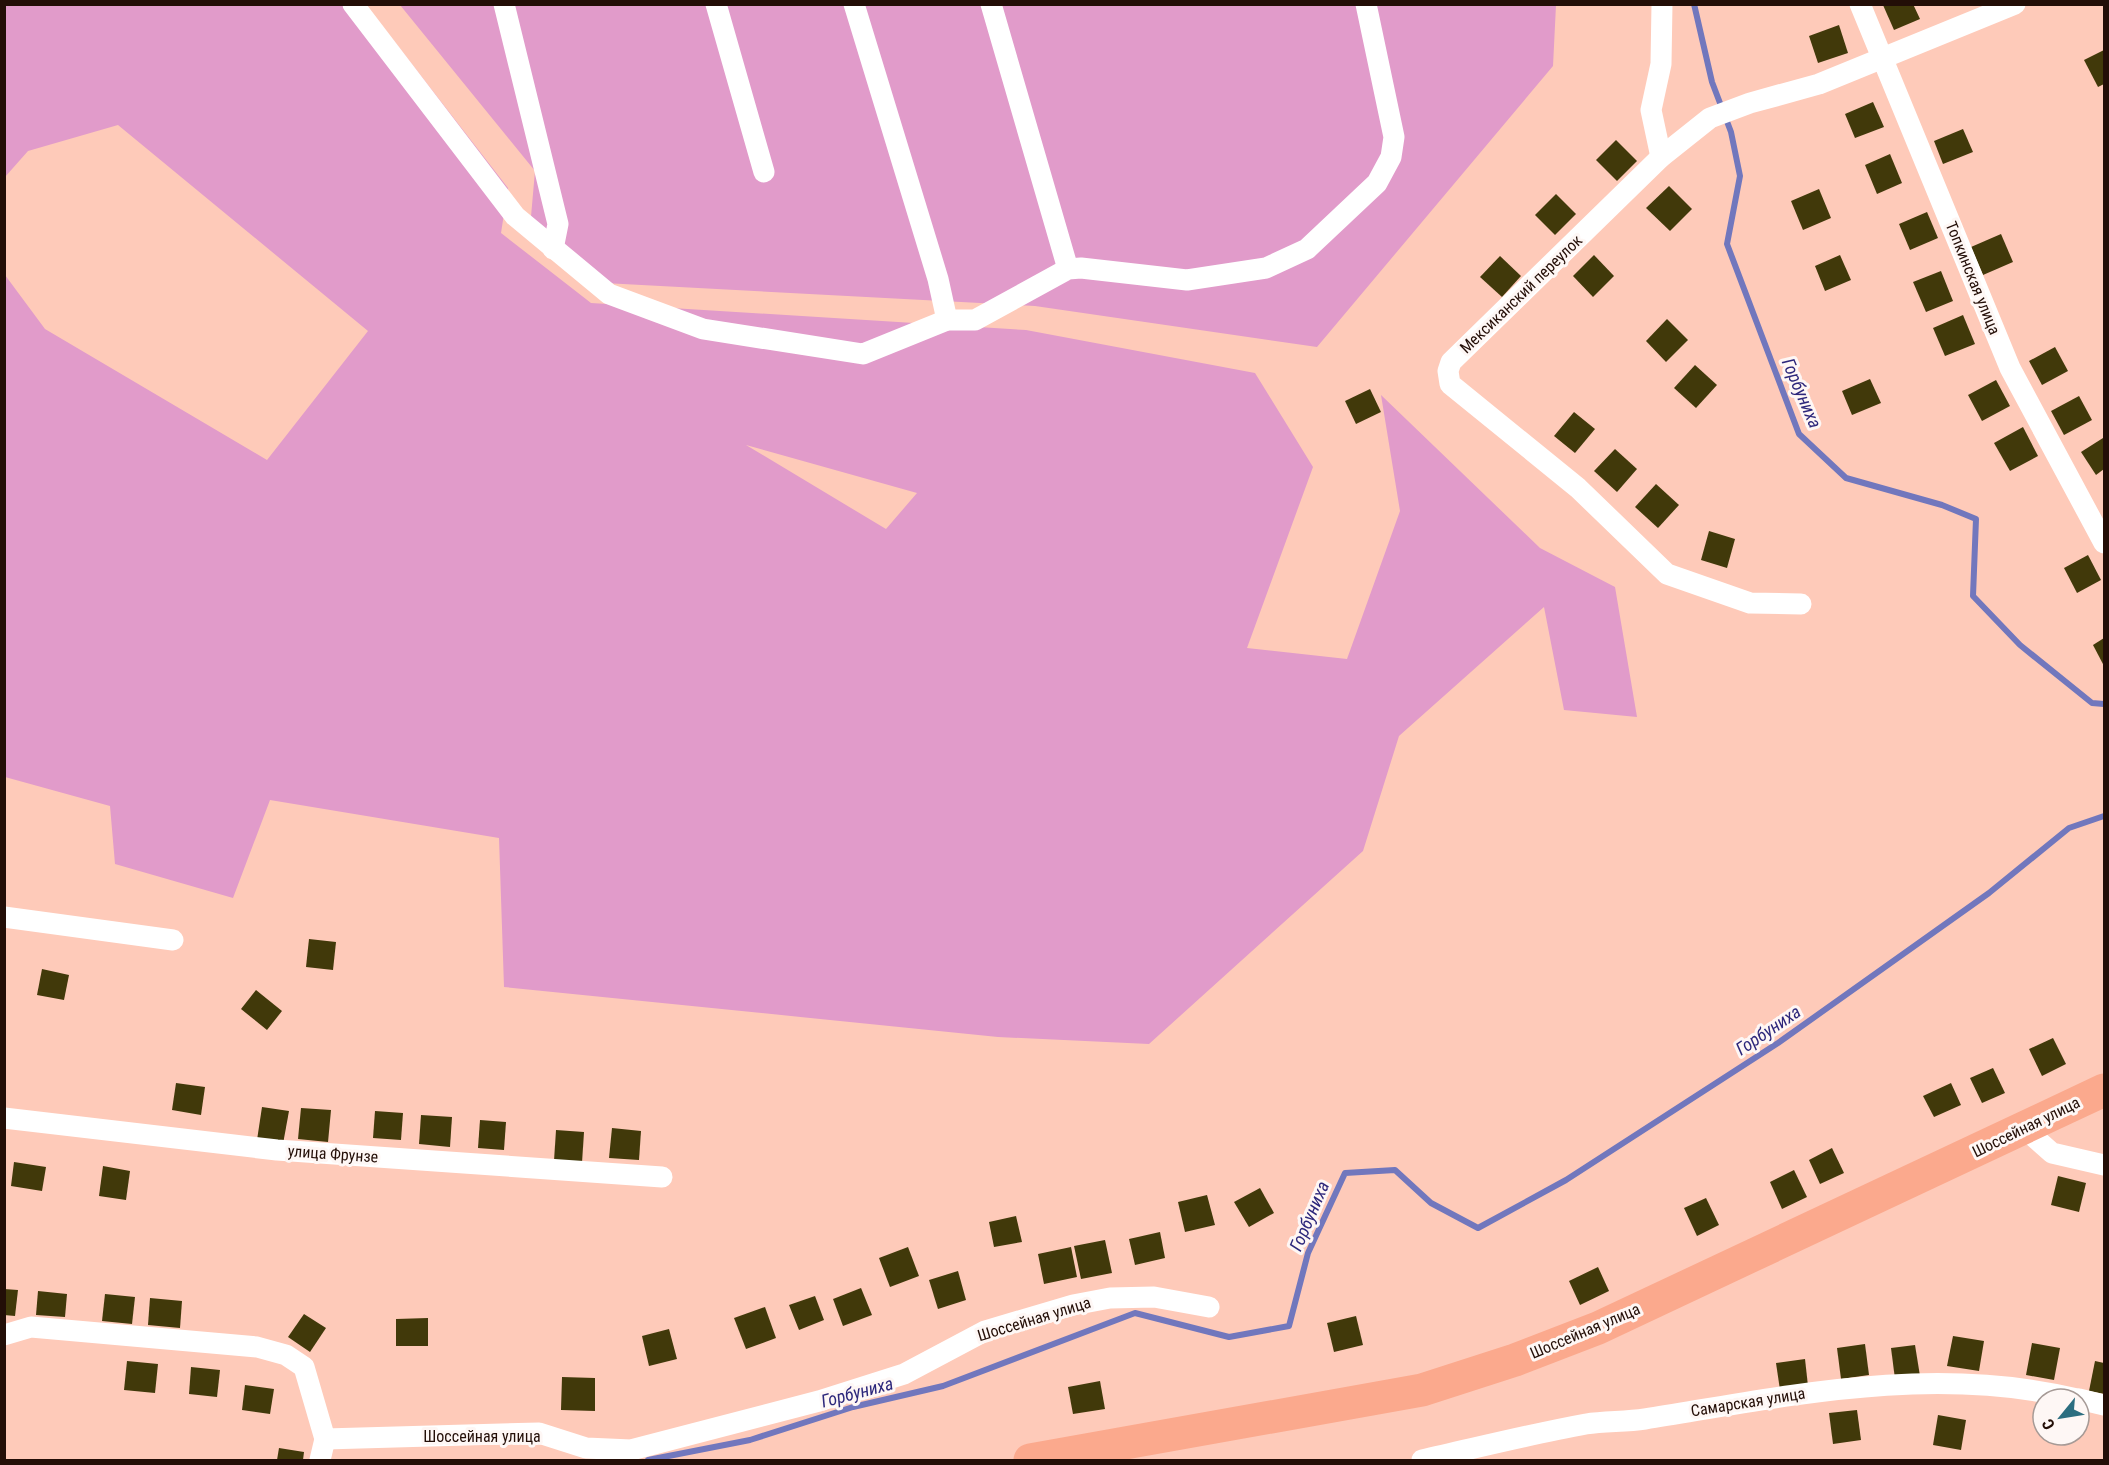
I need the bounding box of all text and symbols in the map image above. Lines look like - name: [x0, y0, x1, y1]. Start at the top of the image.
- street label: Топкинская улица: [1942, 219, 2004, 337]
- street label: Мексиканский переулок: [1456, 231, 1586, 357]
- water label: Горбуниха: [1778, 355, 1826, 431]
- water label: Горбуниха: [1732, 1001, 1804, 1059]
- street label: Шоссейная улица: [1969, 1093, 2083, 1161]
- street label: улица Фрунзе: [287, 1141, 379, 1167]
- water label: Горбуниха: [1285, 1178, 1333, 1254]
- street label: Шоссейная улица: [975, 1293, 1093, 1345]
- street label: Шоссейная улица: [1527, 1299, 1643, 1363]
- water label: Горбуниха: [819, 1372, 895, 1412]
- street label: Самарская улица: [1689, 1384, 1807, 1420]
- north arrow: [2031, 1387, 2091, 1447]
- text: С: [2038, 1416, 2059, 1433]
- street label: Шоссейная улица: [423, 1427, 541, 1446]

